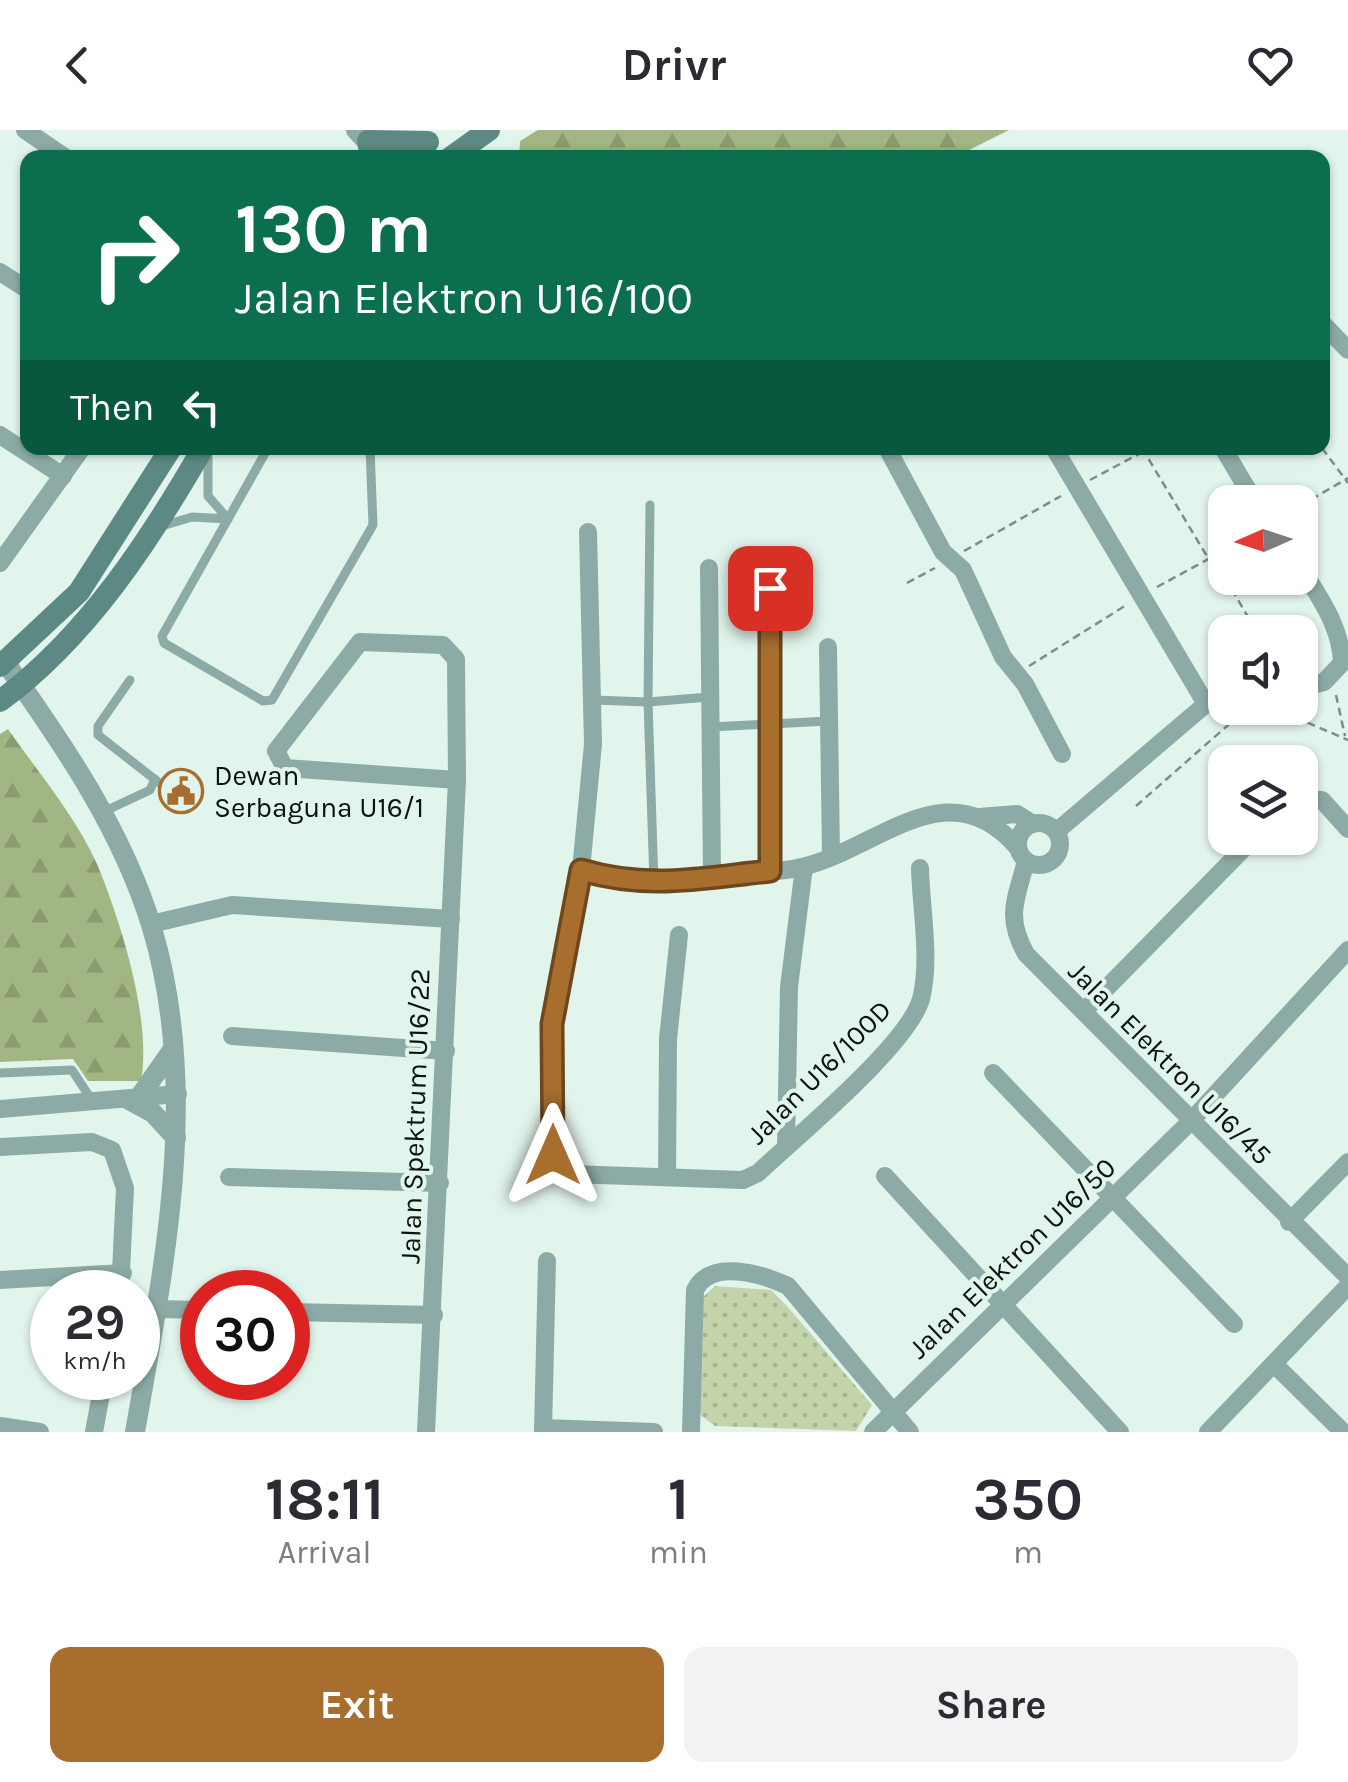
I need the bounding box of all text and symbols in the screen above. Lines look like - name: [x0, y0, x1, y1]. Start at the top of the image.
- icon: back: [50, 38, 105, 93]
- icon: heart: [1243, 38, 1298, 93]
- text: Drivr: [622, 39, 726, 91]
- text: 130 m: [235, 188, 432, 270]
- icon: right: [70, 190, 200, 320]
- text: Jalan Elektron U16/100: [235, 272, 693, 324]
- icon: left: [174, 380, 229, 435]
- text: Then: [70, 385, 154, 430]
- north arrow: [1208, 485, 1318, 595]
- map controls: [1208, 485, 1318, 855]
- pin: [728, 546, 813, 631]
- icon: arrive: [743, 561, 798, 616]
- button: sound: [1208, 615, 1318, 725]
- button: layers: [1208, 745, 1318, 855]
- place label: Dewan Serbaguna U16/1: [214, 759, 424, 824]
- public building icon: Dewan Serbaguna U16/1: [158, 768, 204, 814]
- street label: Jalan Elektron U16/45: [1062, 955, 1278, 1171]
- street label: Jalan Spektrum U16/22: [393, 968, 437, 1264]
- street label: Jalan U16/100D: [740, 993, 898, 1151]
- position arrow: [501, 1103, 605, 1207]
- street label: Jalan Elektron U16/50: [902, 1151, 1122, 1365]
- speed limit sign: 30: [180, 1270, 310, 1400]
- text: 29: [65, 1293, 125, 1352]
- text: km/h: [63, 1346, 127, 1375]
- text: 18:11: [265, 1464, 384, 1534]
- text: 1: [668, 1464, 689, 1534]
- text: 350: [973, 1464, 1083, 1534]
- text: Arrival: [278, 1534, 371, 1571]
- text: min: [649, 1534, 708, 1571]
- text: m: [1013, 1534, 1043, 1571]
- button: Exit: [50, 1647, 664, 1762]
- button: Share: [684, 1647, 1298, 1762]

